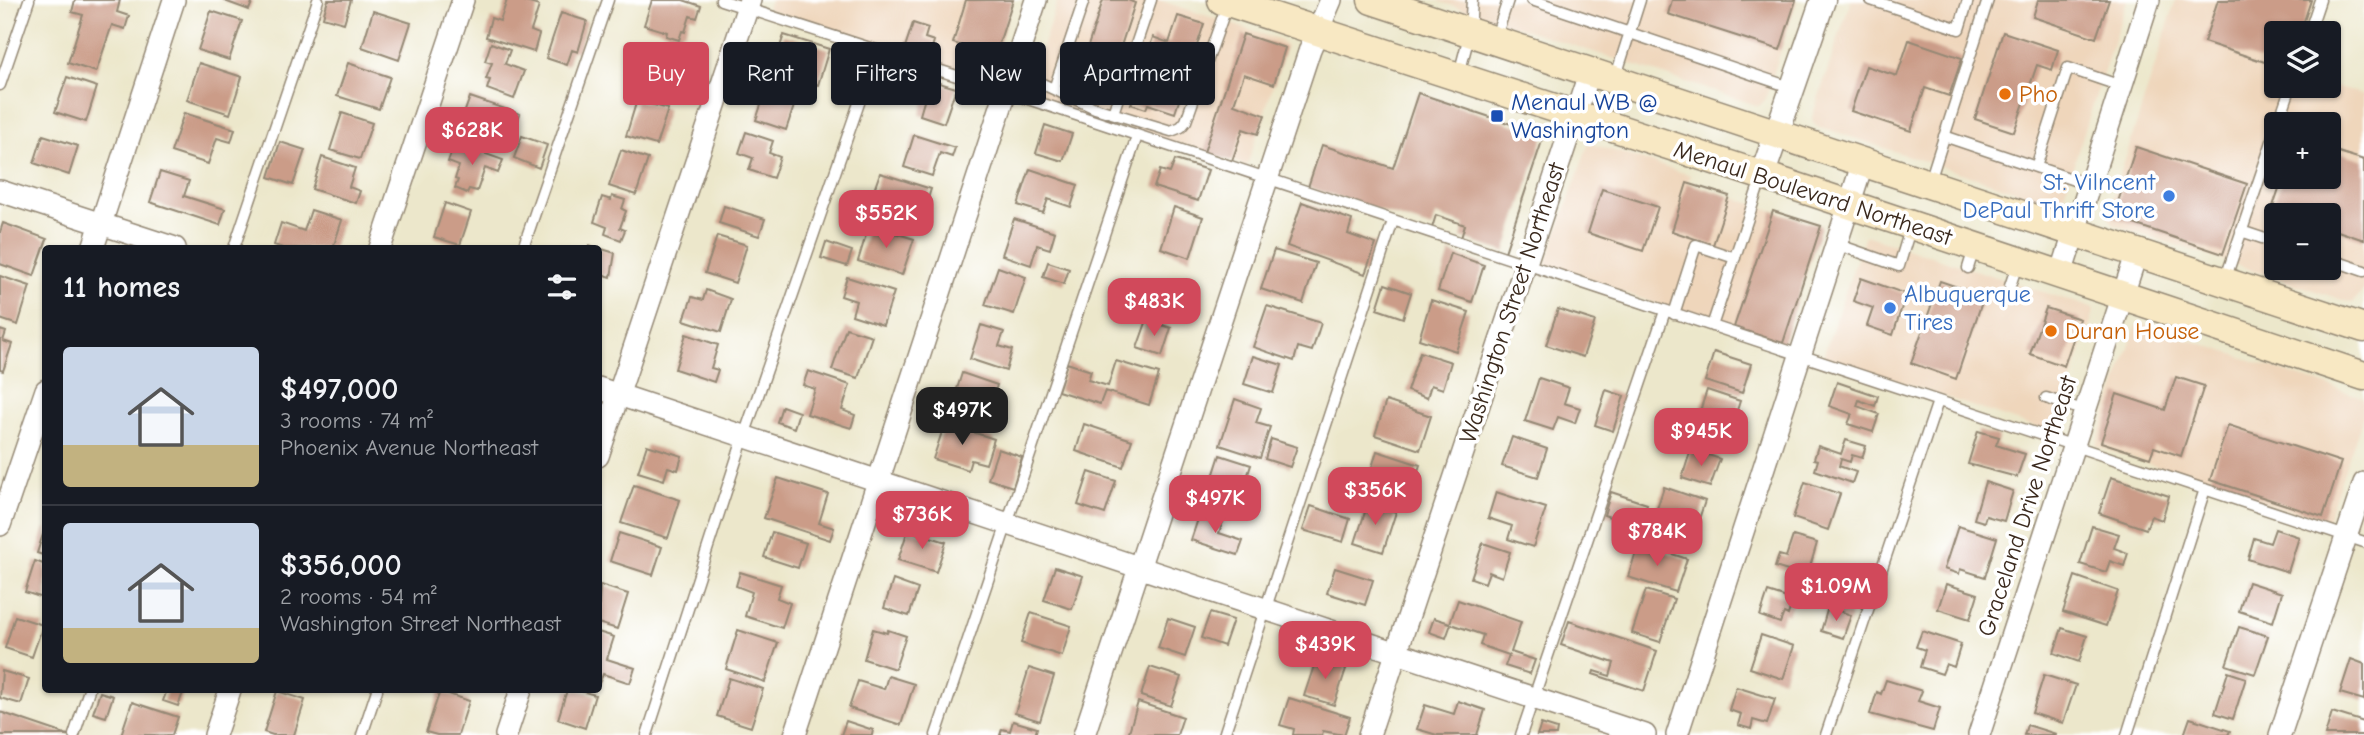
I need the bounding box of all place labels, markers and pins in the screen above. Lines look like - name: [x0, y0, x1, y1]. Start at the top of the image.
- place label: Pho: [2019, 80, 2058, 108]
- marker: Pho: [1997, 86, 2013, 102]
- place label: Menaul WB @ Washington: [1511, 88, 1658, 144]
- pin: $628K: [423, 108, 521, 167]
- marker: Menaul WB @ Washington: [1489, 108, 1505, 124]
- place label: St. Vilncent DePaul Thrift Store: [1962, 168, 2156, 224]
- marker: St. Vilncent DePaul Thrift Store: [2161, 188, 2177, 204]
- pin: $552K: [837, 190, 935, 250]
- pin: $483K: [1105, 278, 1203, 338]
- place label: Albuquerque Tires: [1904, 280, 2031, 336]
- marker: Albuquerque Tires: [1882, 300, 1898, 316]
- place label: Duran House: [2065, 317, 2199, 345]
- marker: Duran House: [2043, 323, 2059, 339]
- pin: $497K: [913, 388, 1011, 447]
- pin: $945K: [1652, 408, 1750, 468]
- pin: $356K: [1326, 468, 1424, 527]
- pin: $497K: [1166, 476, 1264, 535]
- pin: $736K: [873, 491, 971, 551]
- pin: $784K: [1608, 508, 1706, 568]
- pin: $1.09M: [1779, 564, 1893, 623]
- pin: $439K: [1276, 622, 1374, 681]

